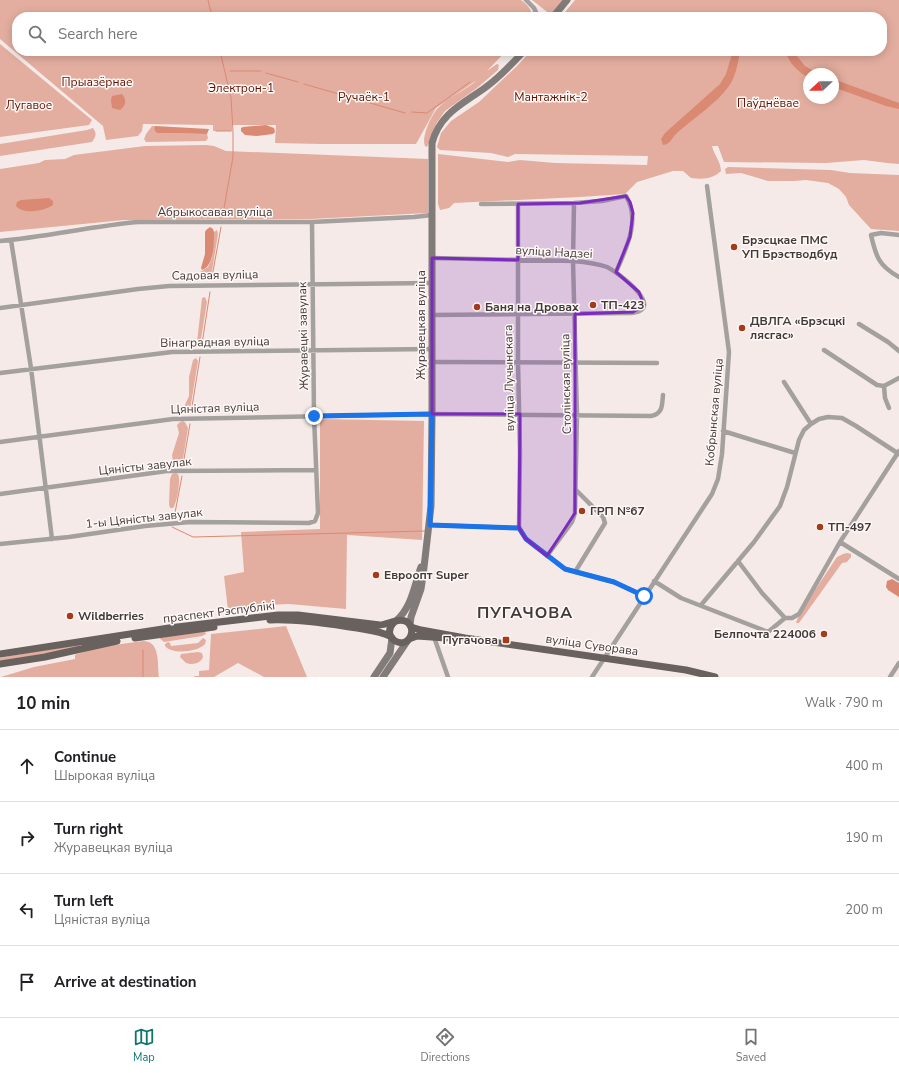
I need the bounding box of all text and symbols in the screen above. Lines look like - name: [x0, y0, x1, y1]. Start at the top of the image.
- search box: [12, 12, 887, 56]
- icon: search: [26, 23, 48, 45]
- text: Search here: [58, 24, 138, 44]
- north arrow: [803, 68, 839, 104]
- park label: Прыазёрнае: [61, 74, 133, 90]
- park label: Электрон-1: [208, 80, 274, 96]
- park label: Ручаёк-1: [338, 89, 390, 105]
- park label: Мантажнік-2: [514, 89, 588, 105]
- park label: Паўднёвае: [737, 95, 799, 111]
- park label: Лугавое: [6, 97, 52, 113]
- street label: Абрыкосавая вуліца: [158, 204, 272, 220]
- place label: Брэсцкае ПМС УП Брэстводбуд: [741, 232, 838, 262]
- street label: вуліца Надзеі: [515, 242, 593, 262]
- marker: Брэсцкае ПМС УП Брэстводбуд: [729, 242, 739, 252]
- street label: Садовая вуліца: [171, 266, 259, 284]
- street label: Журавецкая вуліца: [413, 270, 429, 380]
- street label: Журавецкі завулак: [294, 281, 312, 390]
- place label: ТП-423: [601, 297, 644, 313]
- place label: Баня на Дровах: [485, 299, 579, 315]
- marker: ТП-423: [588, 300, 598, 310]
- marker: Баня на Дровах: [472, 302, 482, 312]
- place label: ДВЛГА «Брэсцкі лясгас»: [750, 313, 845, 343]
- marker: ДВЛГА «Брэсцкі лясгас»: [737, 323, 747, 333]
- street label: вуліца Лучынскага: [500, 324, 518, 432]
- street label: Вінаградная вуліца: [160, 333, 270, 351]
- street label: Столінская вуліца: [557, 333, 575, 435]
- street label: Кобрынская вуліца: [701, 357, 727, 467]
- street label: Цяністая вуліца: [170, 398, 260, 418]
- route end: [305, 407, 323, 425]
- street label: Цяністы завулак: [98, 453, 193, 479]
- place label: ГРП №67: [590, 503, 645, 519]
- street label: 1-ы Цяністы завулак: [85, 504, 204, 532]
- marker: ГРП №67: [577, 506, 587, 516]
- place label: ТП-497: [828, 519, 871, 535]
- marker: ТП-497: [815, 522, 825, 532]
- place label: Евроопт Super: [384, 567, 469, 583]
- marker: Евроопт Super: [371, 570, 381, 580]
- route start: [635, 587, 653, 605]
- street label: праспект Рэспублікі: [162, 597, 276, 627]
- district label: ПУГАЧОВА: [477, 602, 573, 624]
- place label: Wildberries: [78, 608, 144, 624]
- marker: Wildberries: [65, 611, 75, 621]
- place label: Белпочта 224006: [714, 626, 816, 642]
- marker: Белпочта 224006: [819, 629, 829, 639]
- street label: вуліца Суворава: [545, 631, 639, 659]
- place label: Пугачова: [443, 632, 498, 648]
- marker: Пугачова: [501, 635, 511, 645]
- text: 10 min: [16, 692, 70, 715]
- text: Walk · 790 m: [805, 694, 883, 712]
- text: Continue: [54, 747, 116, 767]
- icon: ahead: [16, 755, 38, 777]
- text: 400 m: [845, 757, 883, 775]
- text: Шырокая вуліца: [54, 767, 155, 785]
- text: Turn right: [54, 819, 123, 839]
- icon: right: [16, 827, 38, 849]
- text: 190 m: [845, 829, 883, 847]
- text: Журавецкая вуліца: [54, 839, 173, 857]
- text: Turn left: [54, 891, 113, 911]
- icon: left: [16, 899, 38, 921]
- text: 200 m: [845, 901, 883, 919]
- text: Цяністая вуліца: [54, 911, 150, 929]
- icon: arrive: [16, 971, 38, 993]
- text: Arrive at destination: [54, 972, 197, 992]
- tab: Map: [133, 1026, 155, 1065]
- tab: Directions: [421, 1026, 470, 1065]
- tab: Saved: [736, 1026, 766, 1065]

